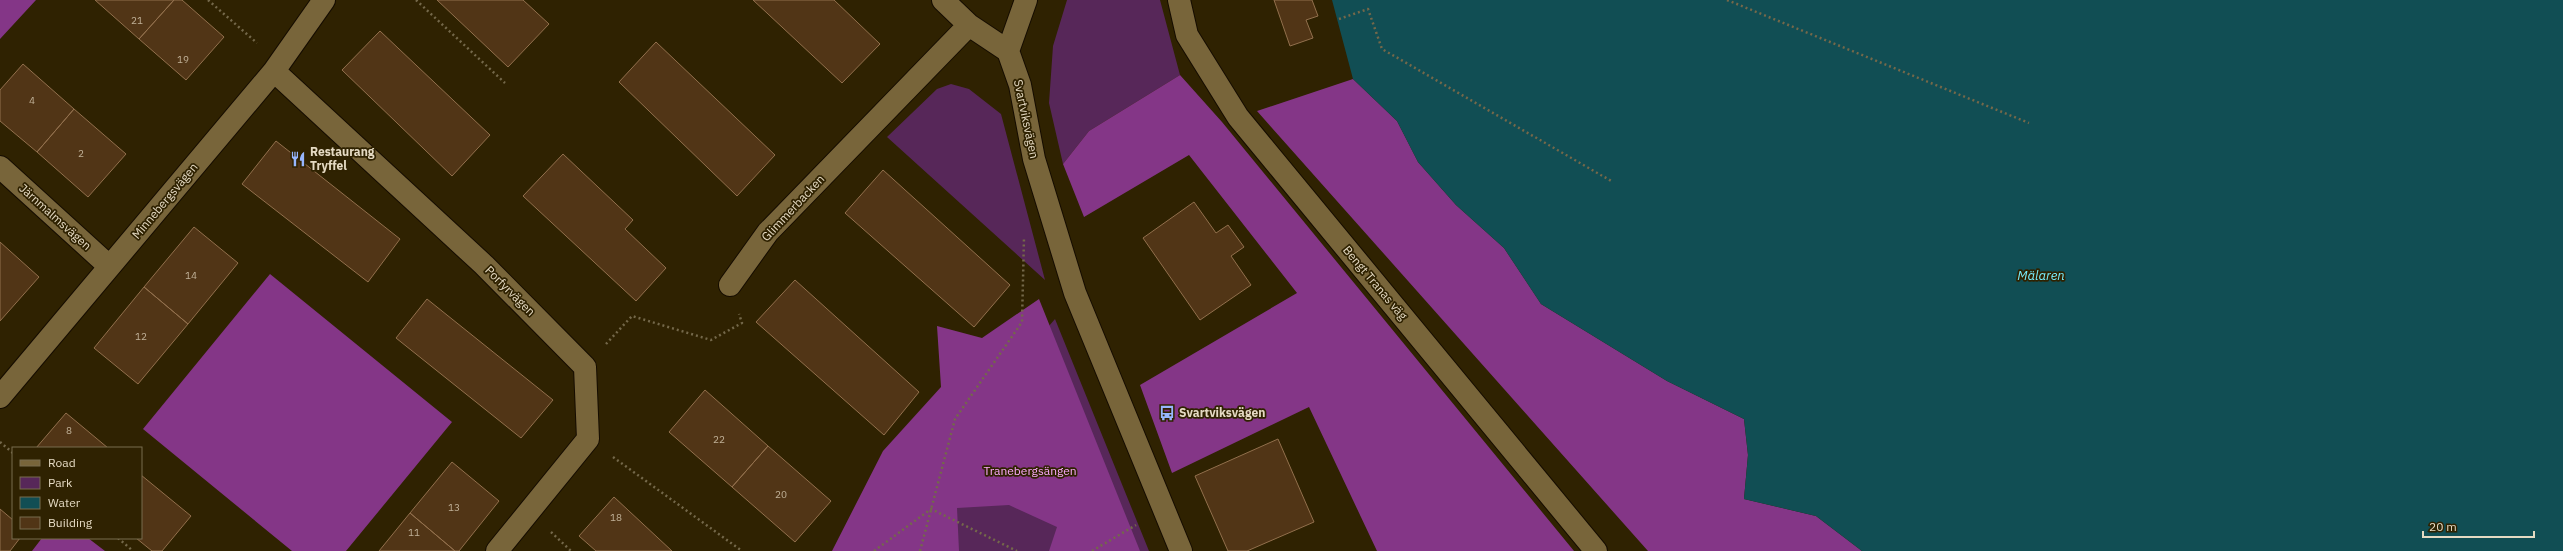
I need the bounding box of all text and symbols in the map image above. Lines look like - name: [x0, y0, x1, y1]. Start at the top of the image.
- house number: 21: [131, 14, 143, 27]
- house number: 19: [177, 53, 189, 66]
- street label: Svartviksvägen: [1011, 78, 1042, 160]
- house number: 4: [29, 94, 35, 107]
- place label: Restaurang Tryffel: [310, 144, 375, 173]
- house number: 2: [78, 147, 84, 160]
- restaurant icon: Restaurang Tryffel: [289, 150, 307, 168]
- street label: Minnebergsvägen: [128, 160, 201, 242]
- street label: Glimmerbacken: [758, 171, 827, 244]
- street label: Järnmalmsvägen: [16, 180, 95, 253]
- street label: Bengt Tranas väg: [1340, 243, 1411, 323]
- street label: Porfyrvägen: [482, 263, 538, 319]
- water label: Mälaren: [2017, 267, 2065, 284]
- house number: 14: [185, 269, 197, 282]
- house number: 12: [135, 330, 147, 343]
- bus stop icon: Svartviksvägen: [1158, 404, 1176, 422]
- place label: Svartviksvägen: [1179, 405, 1265, 420]
- house number: 8: [66, 424, 72, 437]
- house number: 22: [713, 433, 725, 446]
- legend: [12, 447, 142, 539]
- text: Road: [48, 455, 76, 470]
- park label: Tranebergsängen: [983, 463, 1077, 478]
- text: Park: [48, 475, 73, 490]
- house number: 20: [775, 488, 787, 501]
- text: Water: [48, 495, 81, 510]
- house number: 13: [448, 501, 460, 514]
- house number: 18: [610, 511, 622, 524]
- scale bar: [2423, 513, 2534, 539]
- text: Building: [48, 515, 93, 530]
- text: 20 m: [2429, 519, 2457, 534]
- house number: 11: [408, 526, 420, 539]

